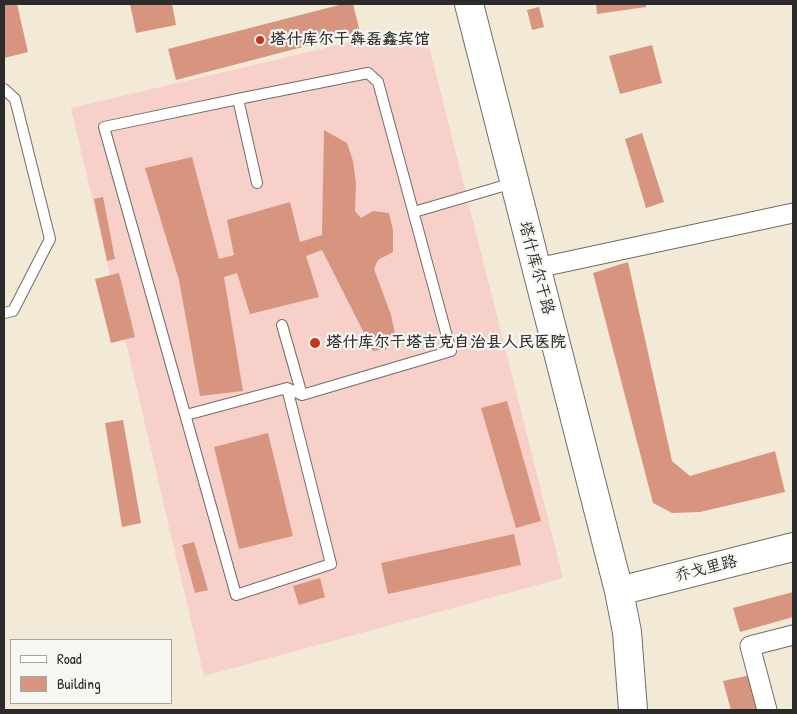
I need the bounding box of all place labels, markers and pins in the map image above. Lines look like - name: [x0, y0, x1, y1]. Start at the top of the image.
- place label: 塔什库尔干犇磊鑫宾馆: [270, 30, 430, 50]
- marker: 塔什库尔干犇磊鑫宾馆: [254, 34, 266, 46]
- place label: 塔什库尔干塔吉克自治县人民医院: [326, 333, 566, 353]
- marker: 塔什库尔干塔吉克自治县人民医院: [308, 336, 322, 350]

